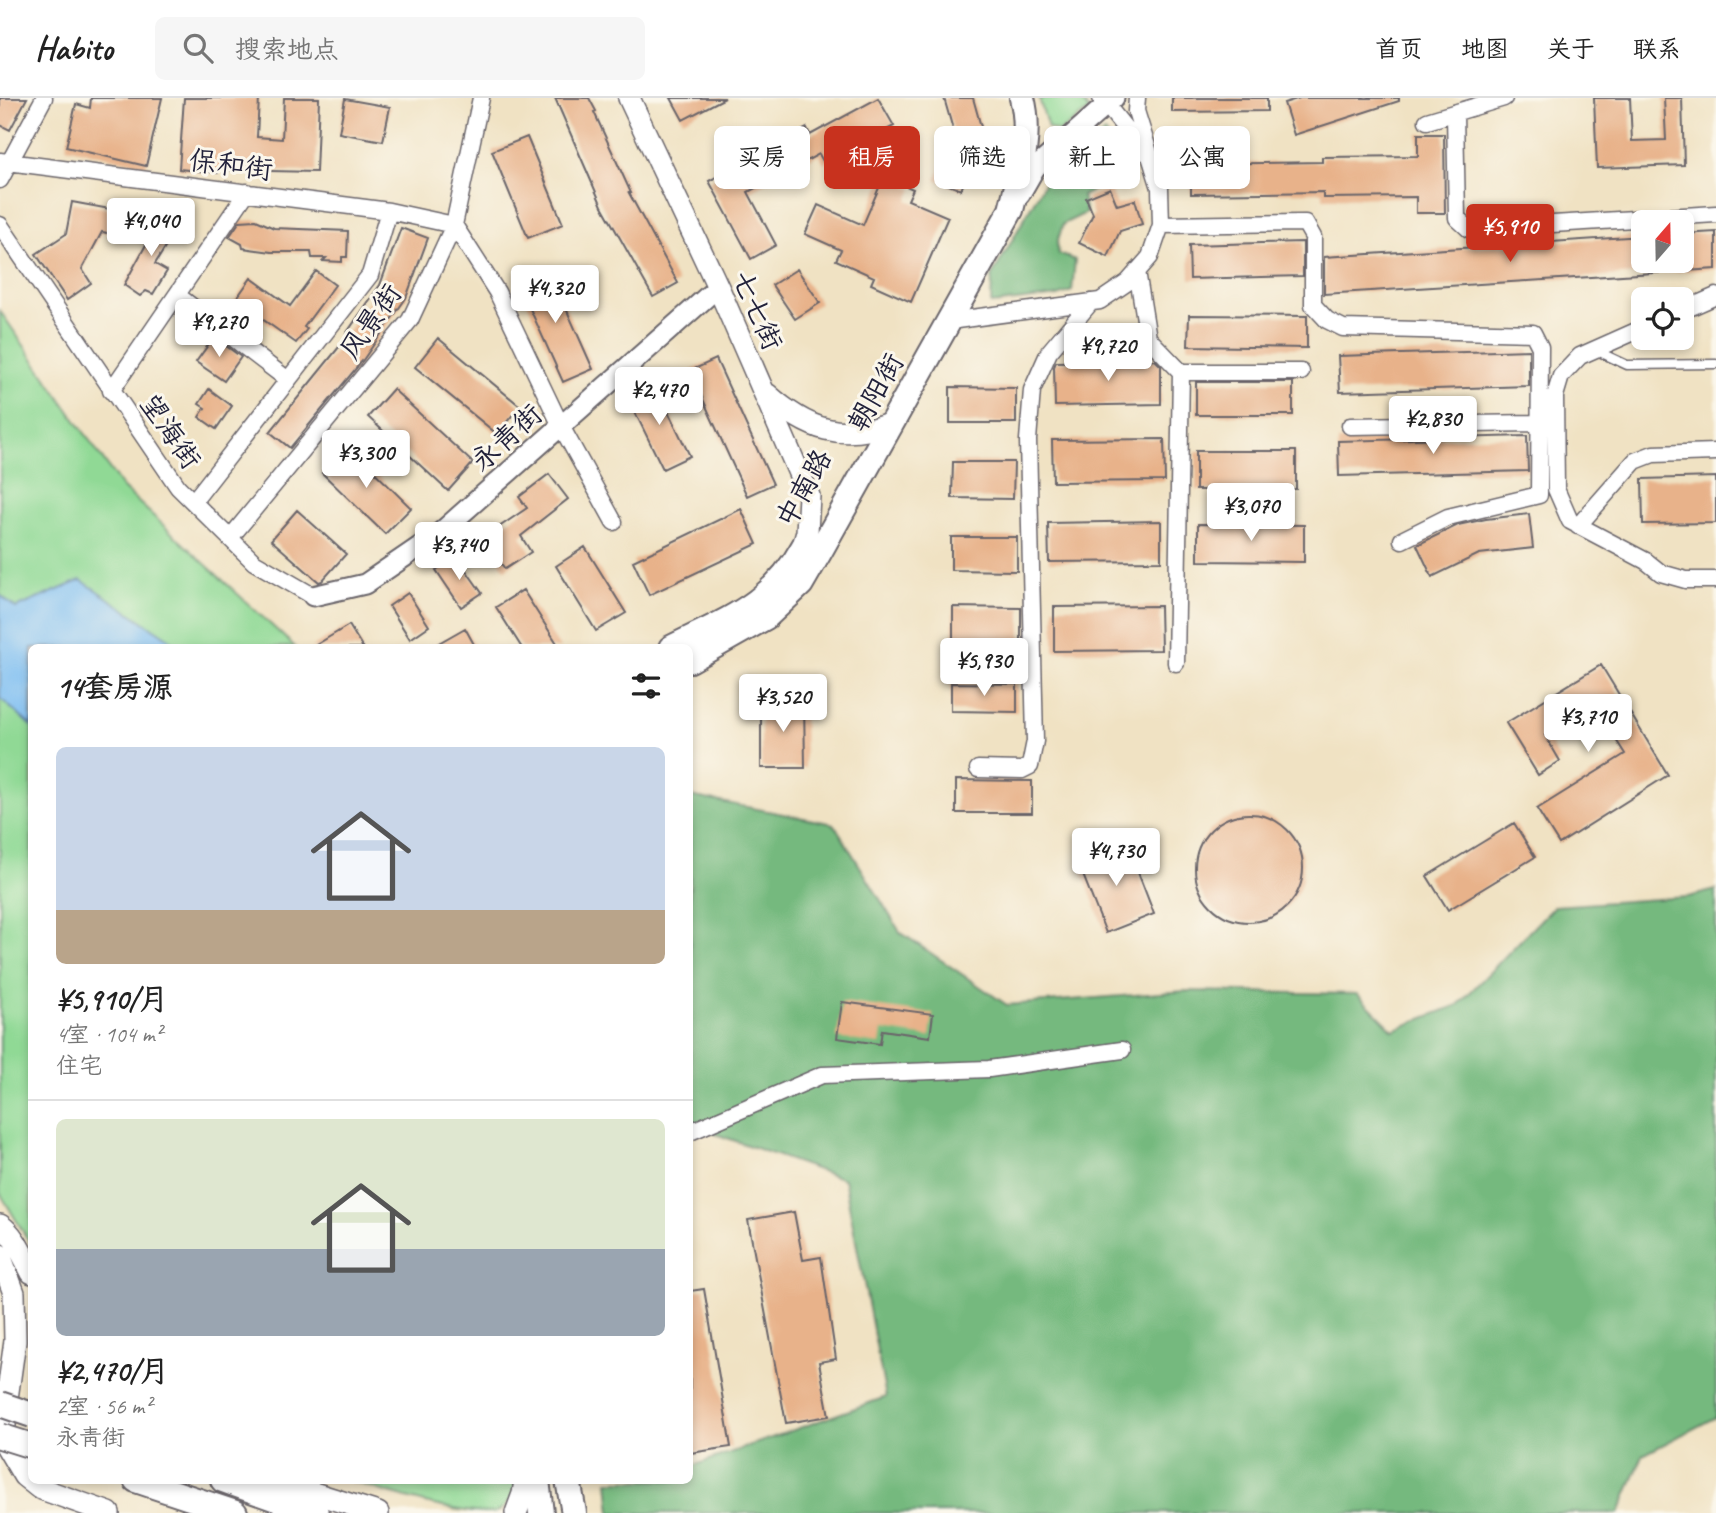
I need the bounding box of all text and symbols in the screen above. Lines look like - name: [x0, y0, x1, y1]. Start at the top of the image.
- search box: [155, 17, 645, 80]
- text: Habito: [35, 27, 113, 69]
- icon: search: [179, 29, 217, 67]
- text: 搜索地点: [235, 33, 339, 66]
- text: 首页: [1375, 34, 1423, 64]
- text: 地图: [1461, 34, 1509, 64]
- text: 关于: [1547, 34, 1595, 64]
- text: 联系: [1633, 34, 1681, 64]
- chip: 买房: [714, 126, 810, 189]
- chip: 租房: [824, 126, 920, 189]
- chip: 筛选: [934, 126, 1030, 189]
- chip: 新上: [1044, 126, 1140, 189]
- chip: 公寓: [1154, 126, 1250, 189]
- street label: 保和街: [187, 142, 275, 187]
- pin: ¥4,040: [94, 198, 208, 258]
- pin: ¥5,910: [1453, 204, 1567, 264]
- text: ¥4,040: [123, 206, 179, 235]
- north arrow: [1631, 210, 1694, 273]
- map controls: [1631, 210, 1694, 350]
- text: ¥5,910: [1482, 212, 1538, 241]
- street label: 七七街: [724, 265, 791, 356]
- pin: ¥4,320: [498, 266, 612, 325]
- text: ¥4,320: [527, 273, 583, 302]
- street label: 风景街: [332, 277, 409, 366]
- button: locate: [1631, 287, 1694, 350]
- pin: ¥9,270: [162, 300, 276, 359]
- text: ¥9,270: [191, 307, 247, 336]
- pin: ¥9,720: [1051, 324, 1165, 383]
- text: ¥9,720: [1080, 331, 1136, 360]
- street label: 朝阳街: [840, 347, 911, 437]
- pin: ¥2,470: [602, 368, 716, 427]
- text: ¥2,470: [631, 375, 687, 404]
- street label: 望海街: [132, 387, 209, 476]
- street label: 永青街: [463, 396, 549, 478]
- pin: ¥2,830: [1376, 396, 1490, 456]
- text: ¥2,830: [1405, 404, 1461, 433]
- pin: ¥3,300: [309, 430, 423, 490]
- text: ¥3,300: [338, 438, 394, 467]
- street label: 中南路: [768, 443, 839, 533]
- pin: ¥3,070: [1194, 484, 1308, 543]
- text: ¥3,070: [1223, 491, 1279, 520]
- pin: ¥3,740: [402, 522, 516, 582]
- text: ¥3,740: [431, 530, 487, 559]
- pin: ¥5,930: [927, 638, 1041, 698]
- text: ¥5,930: [956, 646, 1012, 675]
- icon: filters: [627, 667, 665, 705]
- text: 14套房源: [56, 668, 173, 706]
- pin: ¥3,520: [726, 674, 840, 734]
- text: ¥3,520: [755, 682, 811, 711]
- pin: ¥3,710: [1531, 694, 1645, 754]
- text: ¥3,710: [1560, 702, 1616, 731]
- icon: home: [298, 793, 424, 919]
- pin: ¥4,730: [1059, 828, 1173, 888]
- text: ¥4,730: [1088, 836, 1144, 865]
- text: ¥5,910/月: [56, 980, 169, 1018]
- text: 4室 · 104 m²: [56, 1020, 162, 1049]
- text: 住宅: [56, 1051, 102, 1080]
- icon: home: [298, 1165, 424, 1291]
- text: ¥2,470/月: [56, 1352, 169, 1390]
- text: 2室 · 56 m²: [56, 1392, 151, 1421]
- text: 永青街: [56, 1423, 125, 1452]

